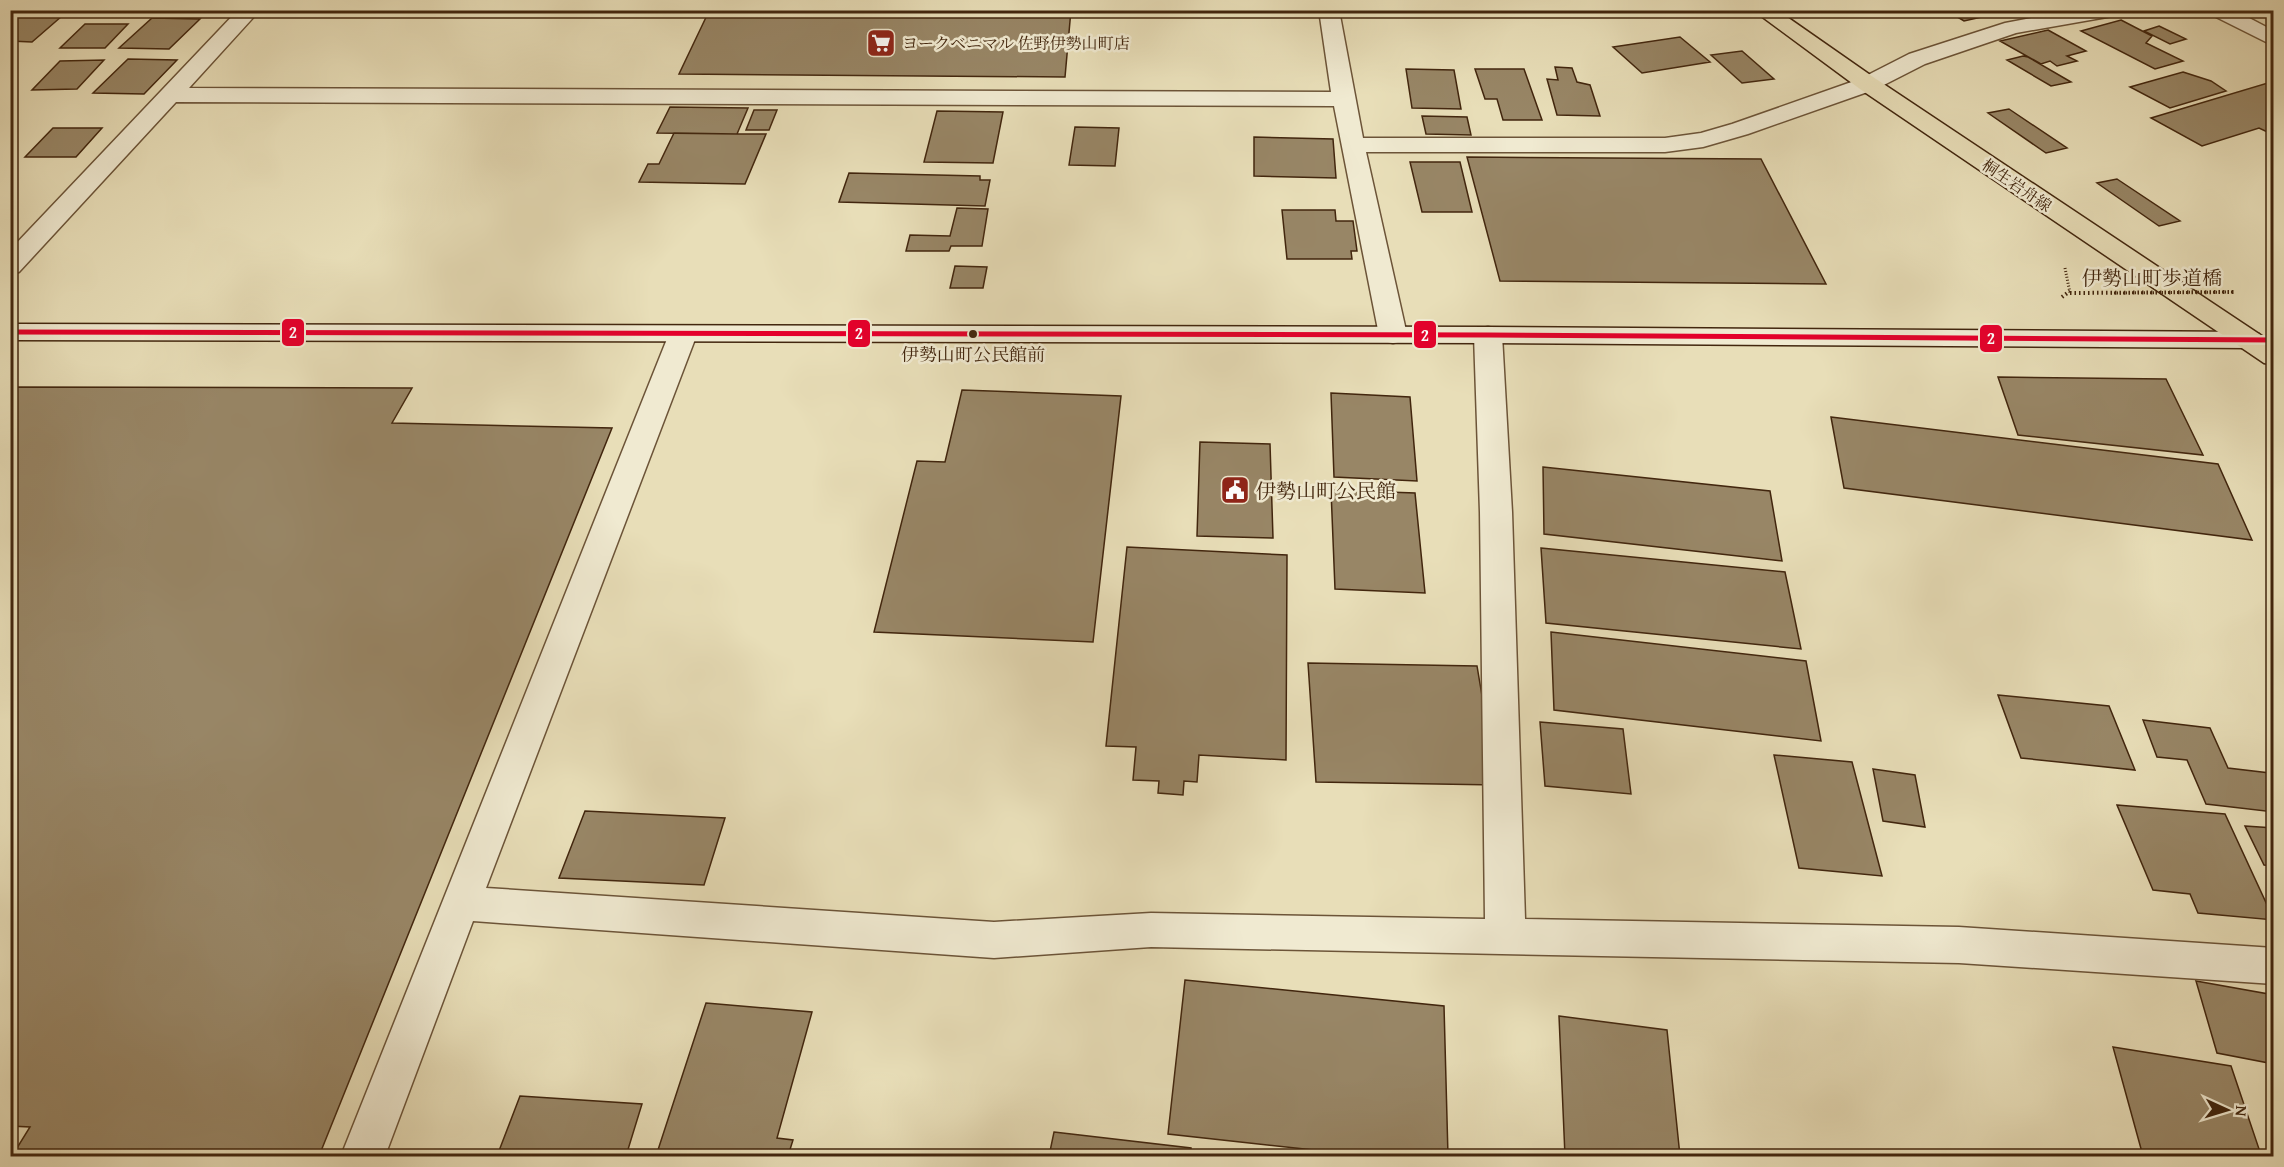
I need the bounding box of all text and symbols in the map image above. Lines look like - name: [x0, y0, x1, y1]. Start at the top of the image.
- supermarket icon: ヨークベニマル 佐野伊勢山町店: [865, 27, 897, 59]
- place label: ヨークベニマル 佐野伊勢山町店: [902, 31, 1130, 55]
- street label: 桐生岩舟線: [1977, 153, 2057, 217]
- street label: 伊勢山町歩道橋: [2082, 263, 2222, 292]
- line badge: 2: [281, 318, 305, 347]
- line badge: 2: [847, 319, 871, 348]
- text: 2: [289, 320, 297, 344]
- line badge: 2: [1413, 320, 1437, 349]
- text: 2: [855, 321, 863, 345]
- text: 2: [1421, 323, 1429, 347]
- line badge: 2: [1979, 324, 2003, 353]
- text: 2: [1987, 326, 1995, 350]
- marker: 伊勢山町公民館前: [967, 328, 979, 340]
- place label: 伊勢山町公民館前: [901, 341, 1045, 368]
- public building icon: 伊勢山町公民館: [1219, 474, 1251, 506]
- place label: 伊勢山町公民館: [1256, 476, 1396, 505]
- north arrow: [2197, 1080, 2257, 1140]
- text: N: [2230, 1105, 2254, 1118]

